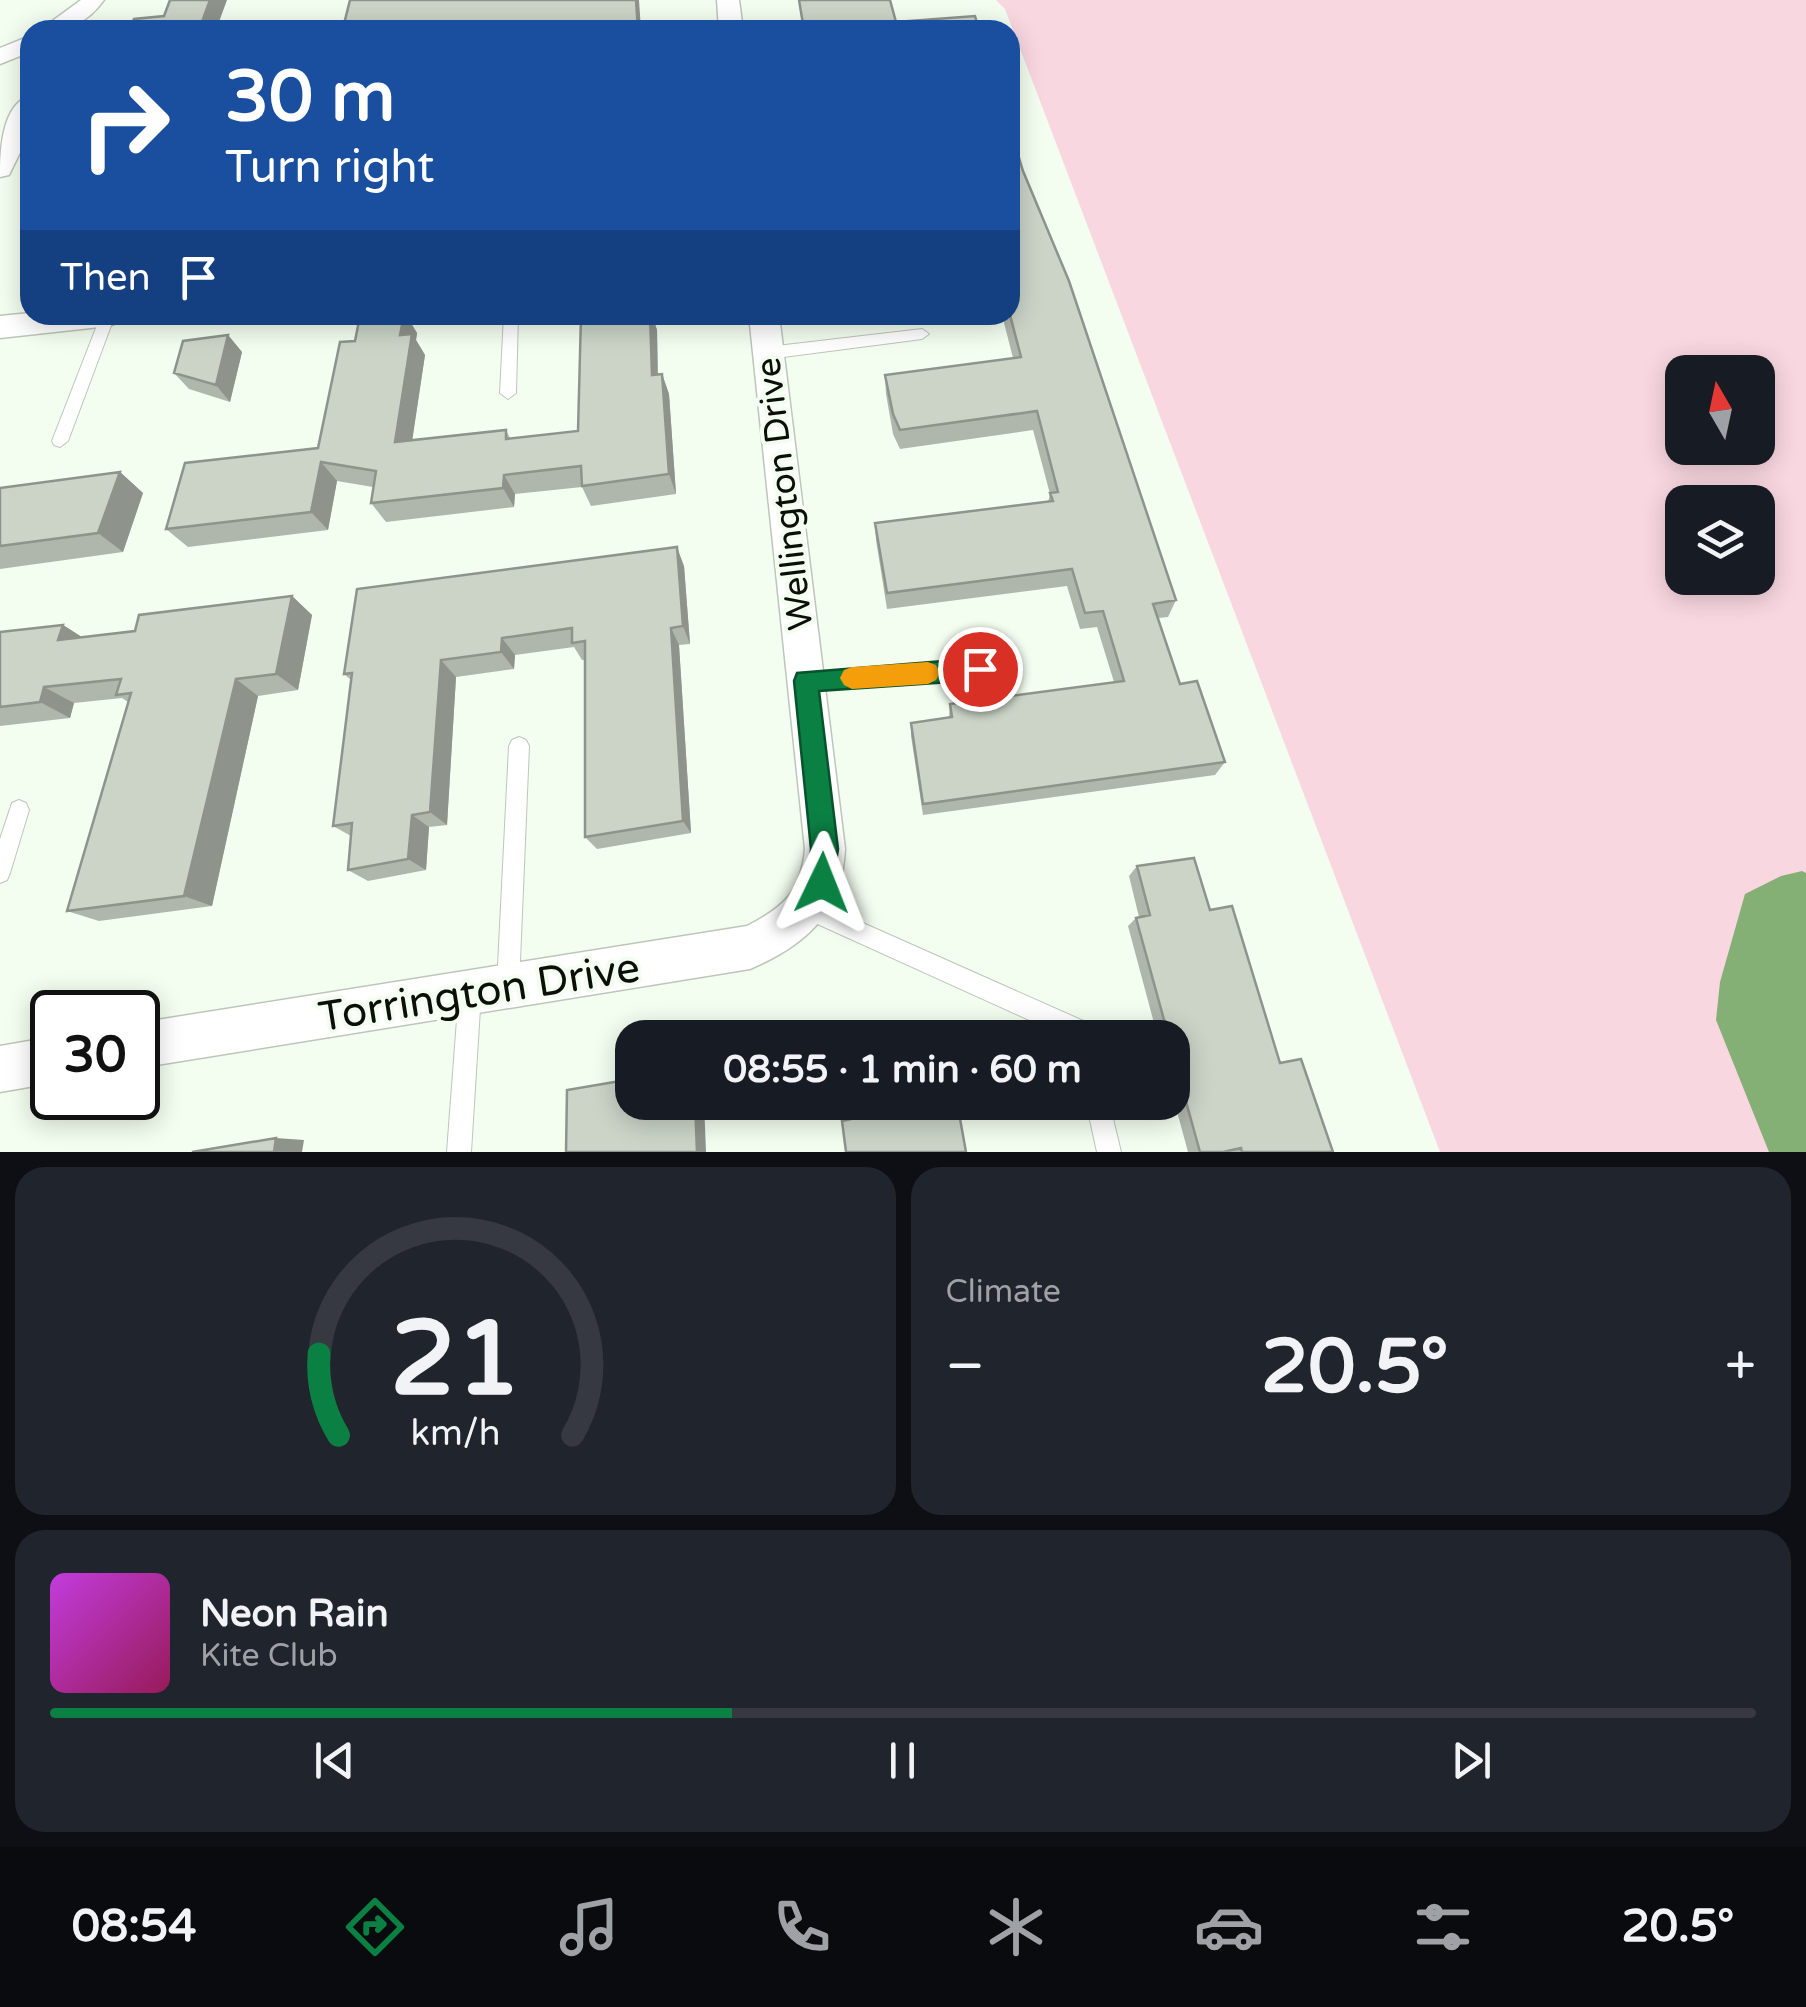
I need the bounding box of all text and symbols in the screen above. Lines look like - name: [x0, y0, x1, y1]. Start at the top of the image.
- text: 30 m: [225, 56, 395, 140]
- icon: right: [60, 60, 190, 190]
- text: Turn right: [225, 141, 434, 195]
- icon: arrive: [171, 250, 226, 305]
- text: Then: [60, 255, 151, 301]
- street label: Wellington Drive: [747, 355, 823, 633]
- north arrow: [1665, 355, 1775, 465]
- map controls: [1665, 355, 1775, 595]
- button: layers: [1665, 485, 1775, 595]
- pin: [938, 627, 1023, 712]
- icon: arrive: [953, 642, 1008, 697]
- position arrow: [770, 831, 874, 935]
- street label: Torrington Drive: [315, 942, 643, 1043]
- speed limit sign: 30: [30, 990, 160, 1120]
- text: 08:55 · 1 min · 60 m: [723, 1047, 1082, 1093]
- text: Climate: [946, 1273, 1061, 1311]
- text: 21: [390, 1298, 521, 1423]
- text: 20.5°: [1261, 1322, 1449, 1412]
- text: −: [946, 1334, 985, 1400]
- text: +: [1725, 1334, 1756, 1400]
- text: km/h: [410, 1412, 500, 1455]
- text: Neon Rain: [200, 1591, 389, 1637]
- text: Kite Club: [200, 1637, 338, 1675]
- icon: previous: [307, 1733, 362, 1788]
- icon: pause: [875, 1733, 930, 1788]
- icon: next: [1444, 1733, 1499, 1788]
- icon: directions: [340, 1892, 410, 1962]
- icon: music: [554, 1892, 624, 1962]
- icon: phone: [767, 1892, 837, 1962]
- icon: climate: [981, 1892, 1051, 1962]
- icon: car: [1194, 1892, 1264, 1962]
- icon: filters: [1408, 1892, 1478, 1962]
- text: 08:54: [72, 1900, 197, 1954]
- text: 20.5°: [1622, 1900, 1734, 1954]

